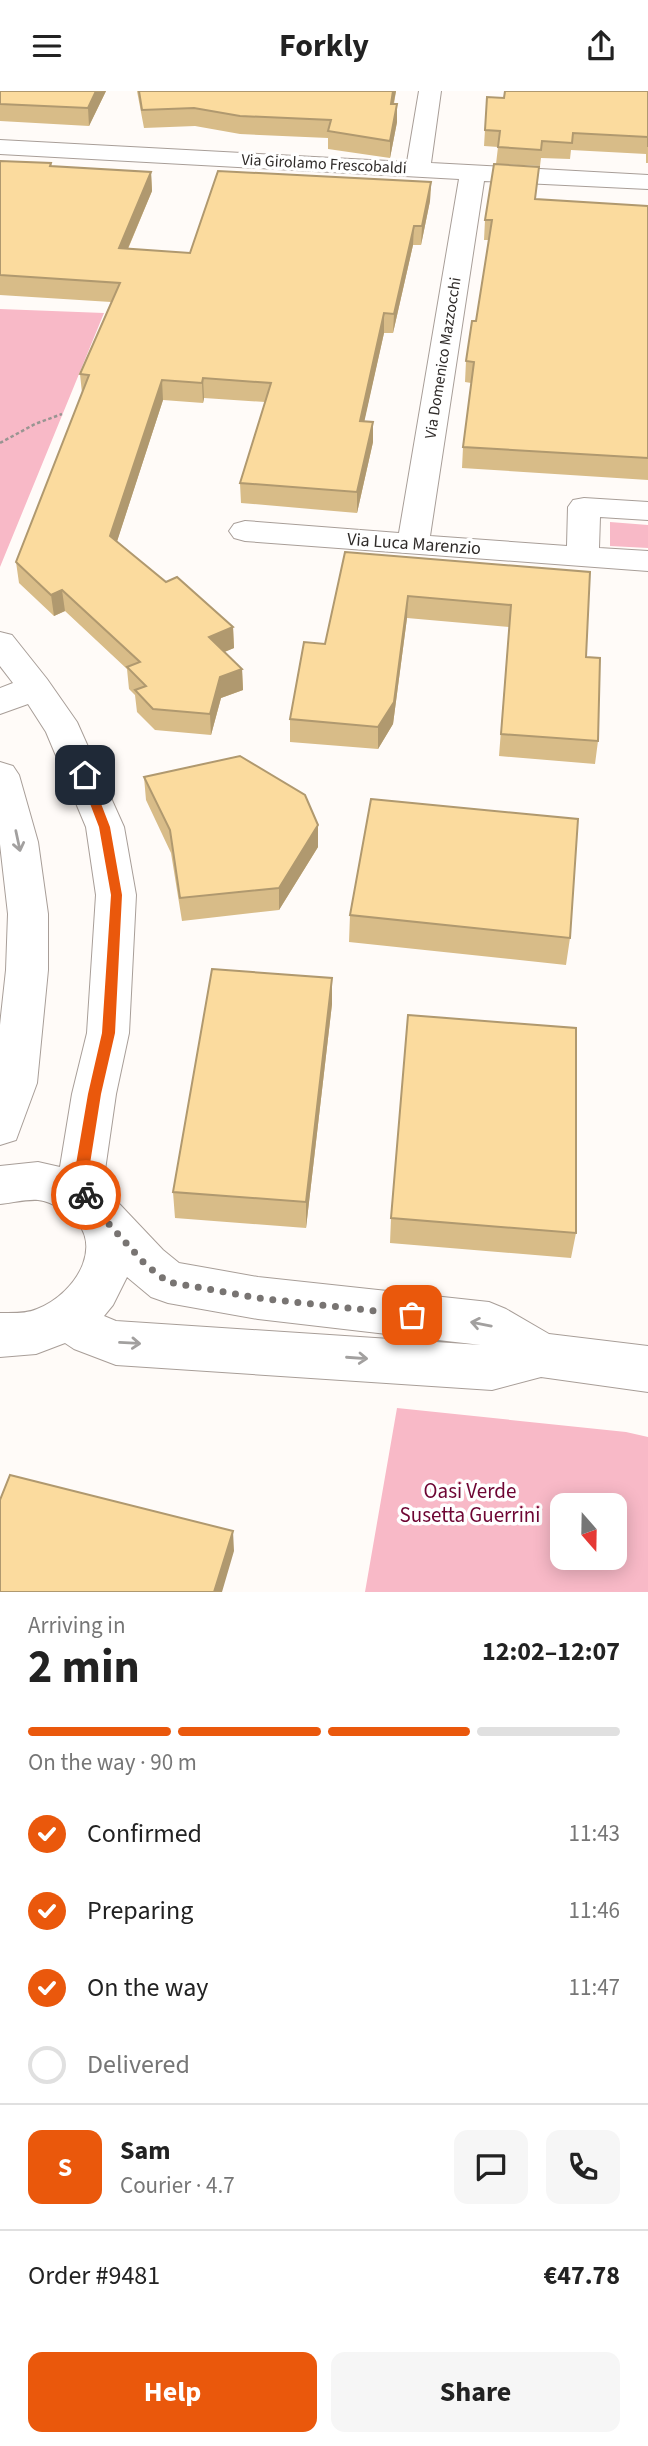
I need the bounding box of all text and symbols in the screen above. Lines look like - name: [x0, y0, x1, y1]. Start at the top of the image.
- text: Forkly: [279, 23, 369, 69]
- icon: menu: [28, 27, 66, 65]
- icon: share: [582, 27, 620, 65]
- street label: Via Girolamo Frescobaldi: [241, 149, 407, 179]
- street label: Via Domenico Mazzocchi: [419, 276, 467, 440]
- street label: Via Luca Marenzio: [346, 527, 482, 561]
- pin: [55, 745, 115, 805]
- icon: home: [66, 756, 104, 794]
- one-way arrow: [12, 829, 26, 852]
- courier: [51, 1160, 121, 1230]
- icon: bike: [67, 1176, 105, 1214]
- pin: [382, 1285, 442, 1345]
- icon: bag: [393, 1296, 431, 1334]
- one-way arrow: [470, 1317, 493, 1331]
- one-way arrow: [118, 1337, 141, 1350]
- one-way arrow: [345, 1352, 367, 1365]
- park label: Oasi Verde Susetta Guerrini: [400, 1476, 540, 1530]
- north arrow: [550, 1493, 626, 1570]
- map controls: [550, 1493, 627, 1570]
- text: Arriving in: [28, 1609, 126, 1642]
- text: 12:02–12:07: [482, 1633, 620, 1670]
- text: 2 min: [28, 1635, 140, 1700]
- text: On the way · 90 m: [28, 1746, 197, 1779]
- icon: check: [28, 1815, 66, 1853]
- text: Confirmed: [87, 1815, 202, 1852]
- text: 11:43: [569, 1817, 620, 1850]
- icon: check: [28, 1892, 66, 1930]
- text: Preparing: [87, 1892, 193, 1929]
- text: 11:46: [569, 1894, 620, 1927]
- icon: check: [28, 1969, 66, 2007]
- text: On the way: [87, 1969, 208, 2006]
- text: 11:47: [569, 1971, 620, 2004]
- text: Delivered: [87, 2046, 190, 2083]
- button: chat: [454, 2130, 528, 2204]
- button: phone: [546, 2130, 620, 2204]
- text: Sam: [120, 2132, 170, 2169]
- text: S: [58, 2149, 72, 2186]
- text: Courier · 4.7: [120, 2169, 235, 2202]
- text: Order #9481: [28, 2257, 160, 2294]
- text: €47.78: [544, 2257, 620, 2294]
- button: Help: [28, 2352, 317, 2432]
- button: Share: [331, 2352, 620, 2432]

